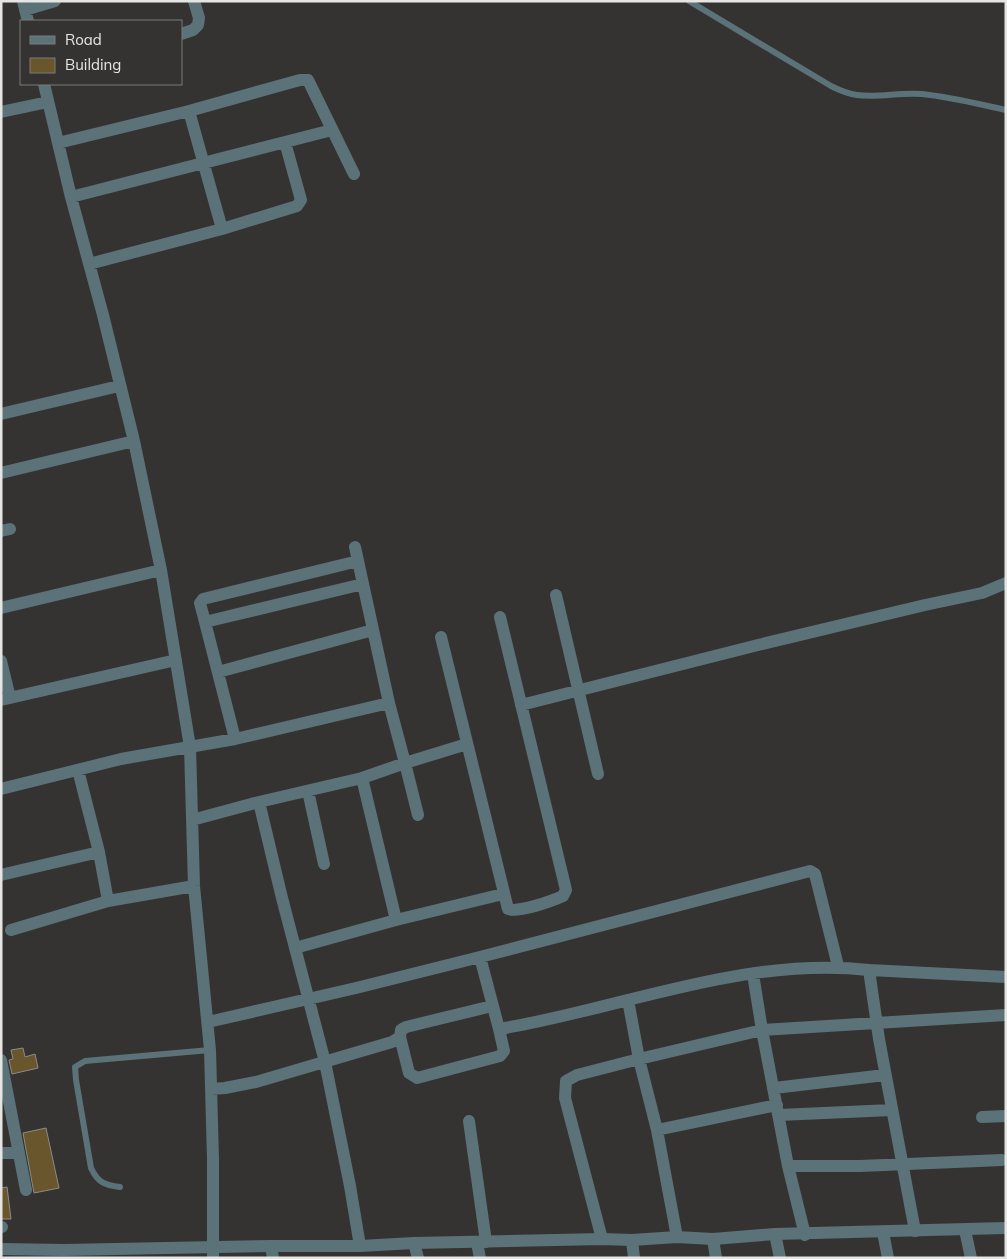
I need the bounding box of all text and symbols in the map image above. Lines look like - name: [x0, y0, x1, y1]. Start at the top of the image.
- legend: [20, 20, 182, 85]
- text: Road: [65, 30, 102, 49]
- text: Building: [65, 55, 121, 74]

